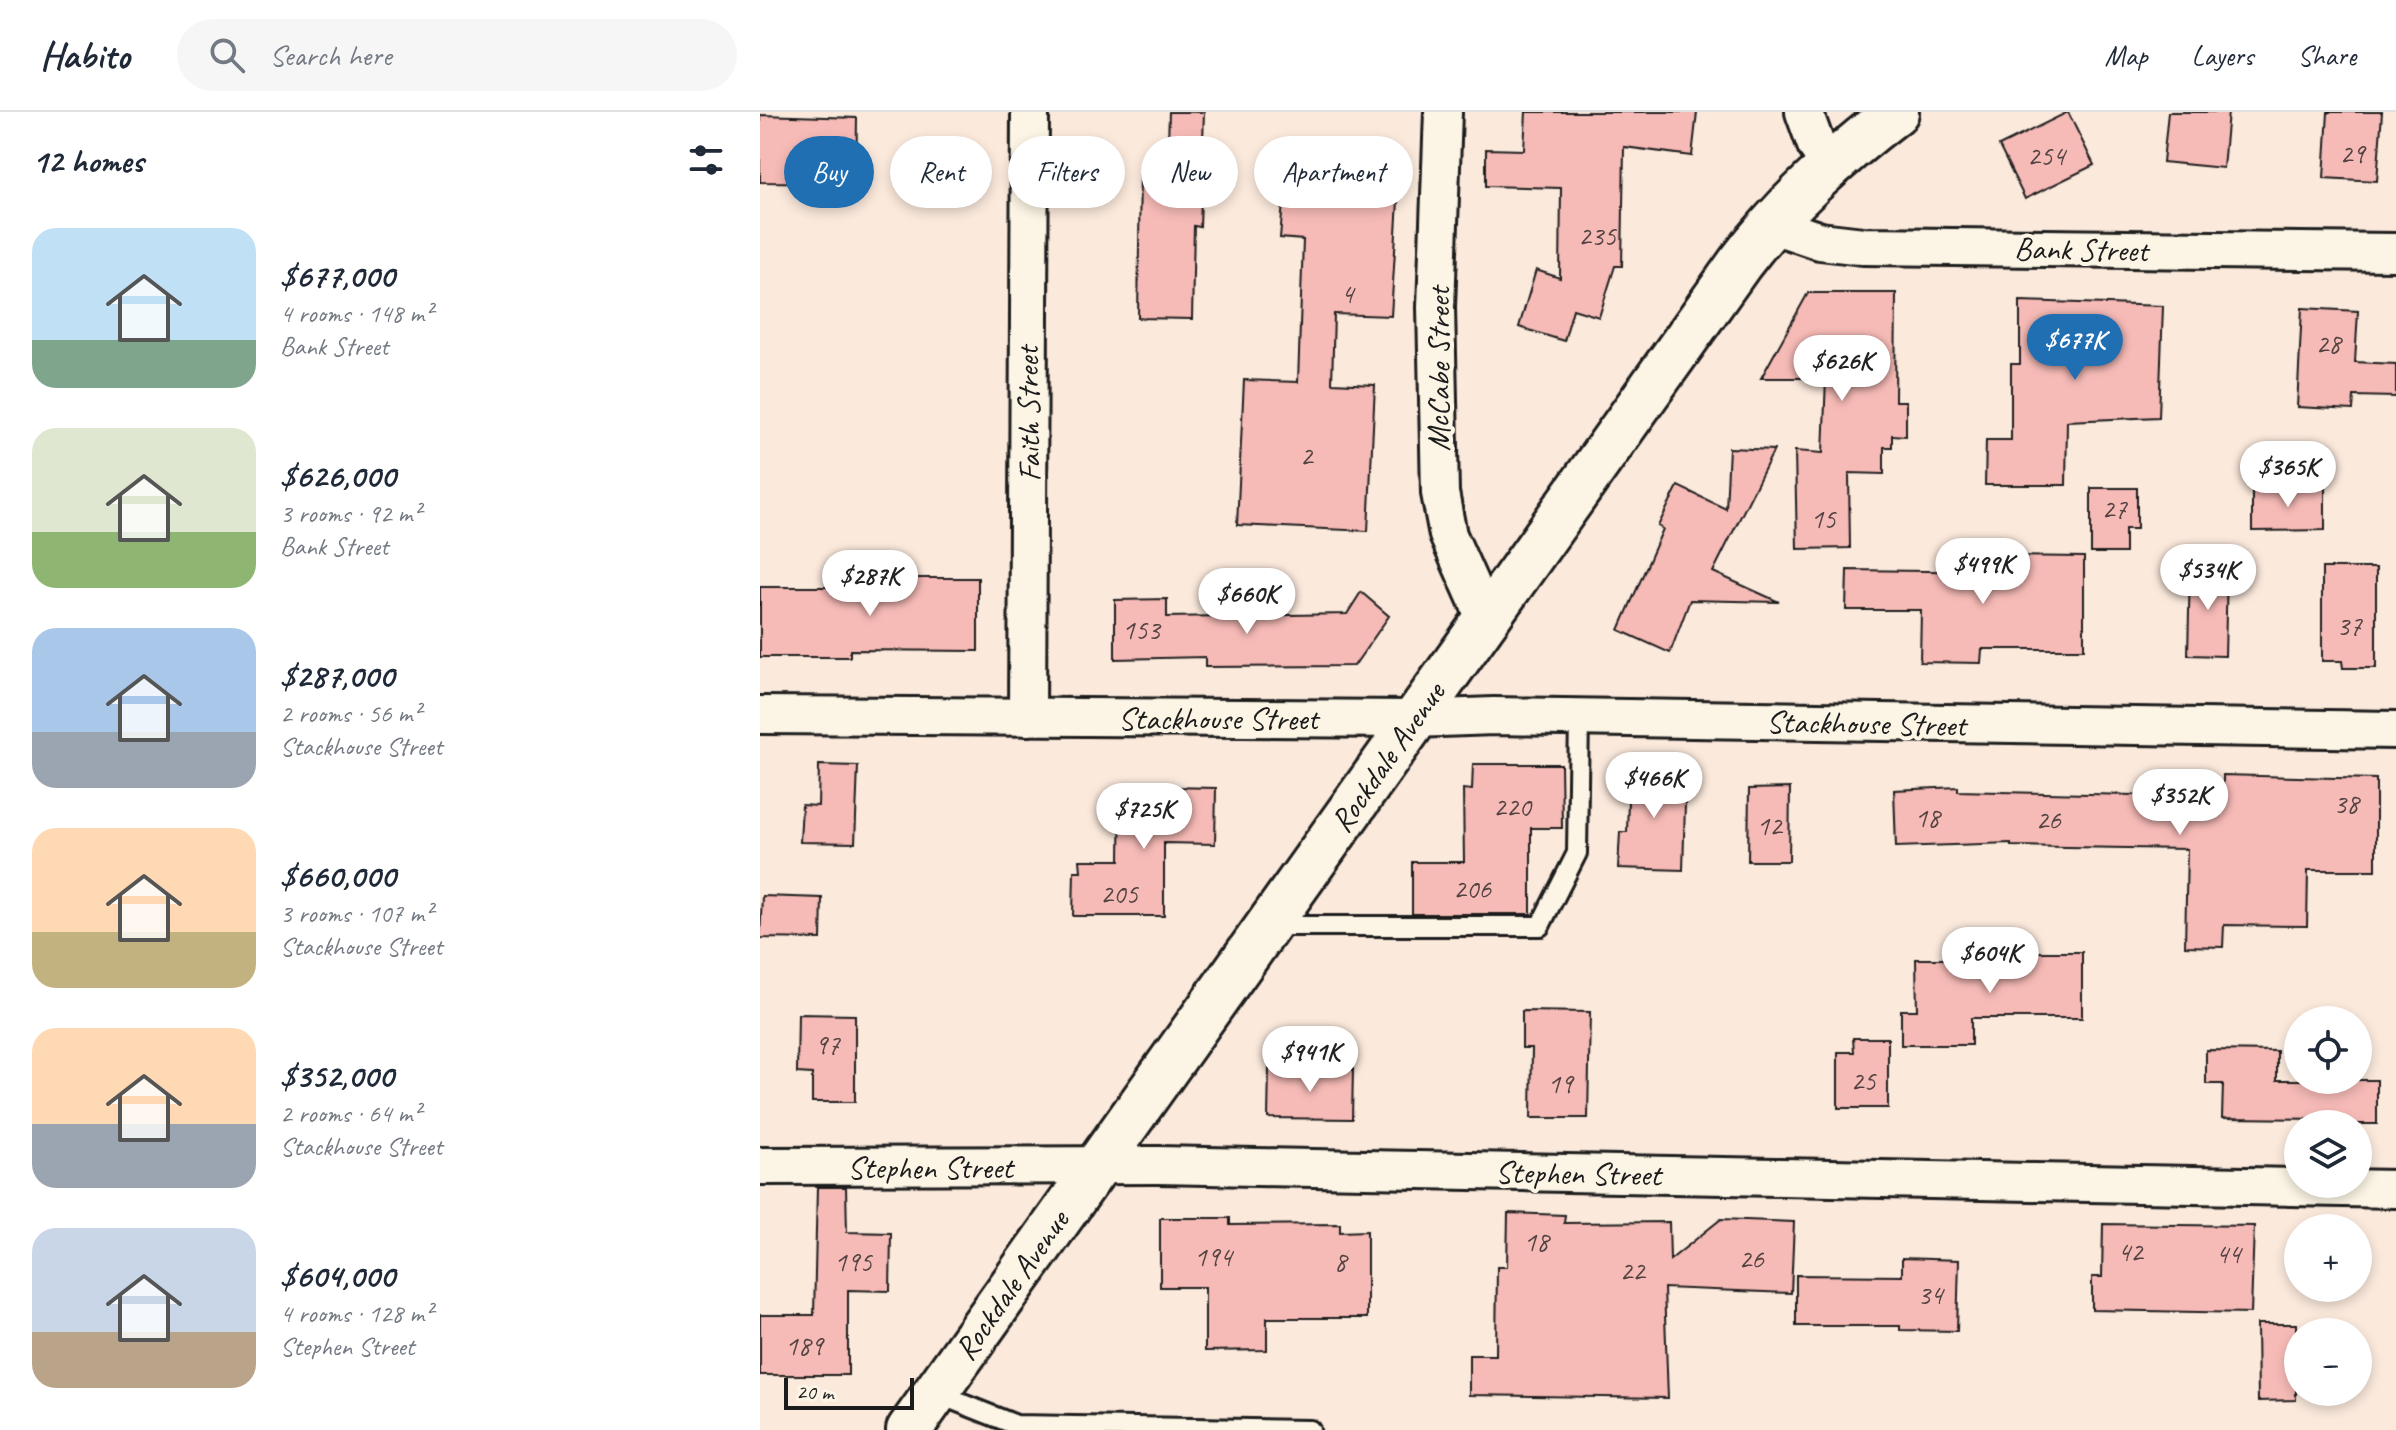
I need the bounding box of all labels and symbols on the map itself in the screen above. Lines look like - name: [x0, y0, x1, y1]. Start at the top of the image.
- house number: 29: [2339, 136, 2367, 171]
- house number: 254: [2027, 138, 2067, 173]
- house number: 235: [1578, 218, 1617, 253]
- street label: Bank Street: [2014, 228, 2151, 271]
- house number: 4: [1341, 276, 1356, 311]
- street label: McCabe Street: [1418, 283, 1459, 451]
- pin: $677K: [2019, 314, 2131, 382]
- house number: 28: [2315, 326, 2343, 361]
- pin: $626K: [1786, 335, 1898, 403]
- street label: Faith Street: [1007, 343, 1050, 482]
- house number: 2: [1300, 438, 1315, 473]
- pin: $365K: [2232, 441, 2344, 509]
- house number: 27: [2101, 491, 2128, 526]
- house number: 15: [1810, 501, 1837, 536]
- pin: $499K: [1927, 538, 2039, 606]
- pin: $534K: [2152, 544, 2264, 612]
- pin: $287K: [814, 550, 926, 618]
- pin: $660K: [1191, 568, 1303, 636]
- house number: 37: [2336, 608, 2363, 643]
- house number: 153: [1122, 612, 1162, 647]
- street label: Rockdale Avenue: [1321, 672, 1456, 840]
- street label: Stackhouse Street: [1118, 698, 1321, 739]
- street label: Stackhouse Street: [1766, 701, 1970, 746]
- pin: $466K: [1598, 752, 1710, 820]
- pin: $352K: [2124, 769, 2236, 837]
- pin: $725K: [1088, 783, 1200, 851]
- house number: 38: [2333, 786, 2361, 821]
- house number: 220: [1493, 789, 1533, 824]
- house number: 18: [1914, 800, 1942, 835]
- house number: 26: [2035, 802, 2062, 837]
- house number: 12: [1756, 808, 1784, 843]
- house number: 206: [1453, 871, 1492, 906]
- house number: 205: [1100, 876, 1139, 911]
- pin: $604K: [1934, 927, 2046, 995]
- pin: $941K: [1254, 1026, 1366, 1094]
- house number: 97: [814, 1027, 841, 1062]
- house number: 25: [1850, 1063, 1877, 1098]
- house number: 19: [1547, 1066, 1575, 1101]
- street label: Stephen Street: [847, 1147, 1016, 1188]
- street label: Stephen Street: [1495, 1152, 1664, 1195]
- street label: Rockdale Avenue: [945, 1200, 1080, 1368]
- house number: 18: [1523, 1224, 1551, 1259]
- house number: 42: [2117, 1234, 2145, 1269]
- house number: 44: [2215, 1236, 2243, 1271]
- house number: 194: [1194, 1239, 1234, 1274]
- house number: 26: [1738, 1241, 1765, 1276]
- house number: 195: [834, 1244, 873, 1279]
- house number: 8: [1334, 1244, 1349, 1279]
- house number: 22: [1619, 1253, 1647, 1288]
- house number: 34: [1917, 1277, 1945, 1312]
- house number: 189: [785, 1328, 825, 1363]
- scale bar: [784, 1374, 914, 1410]

